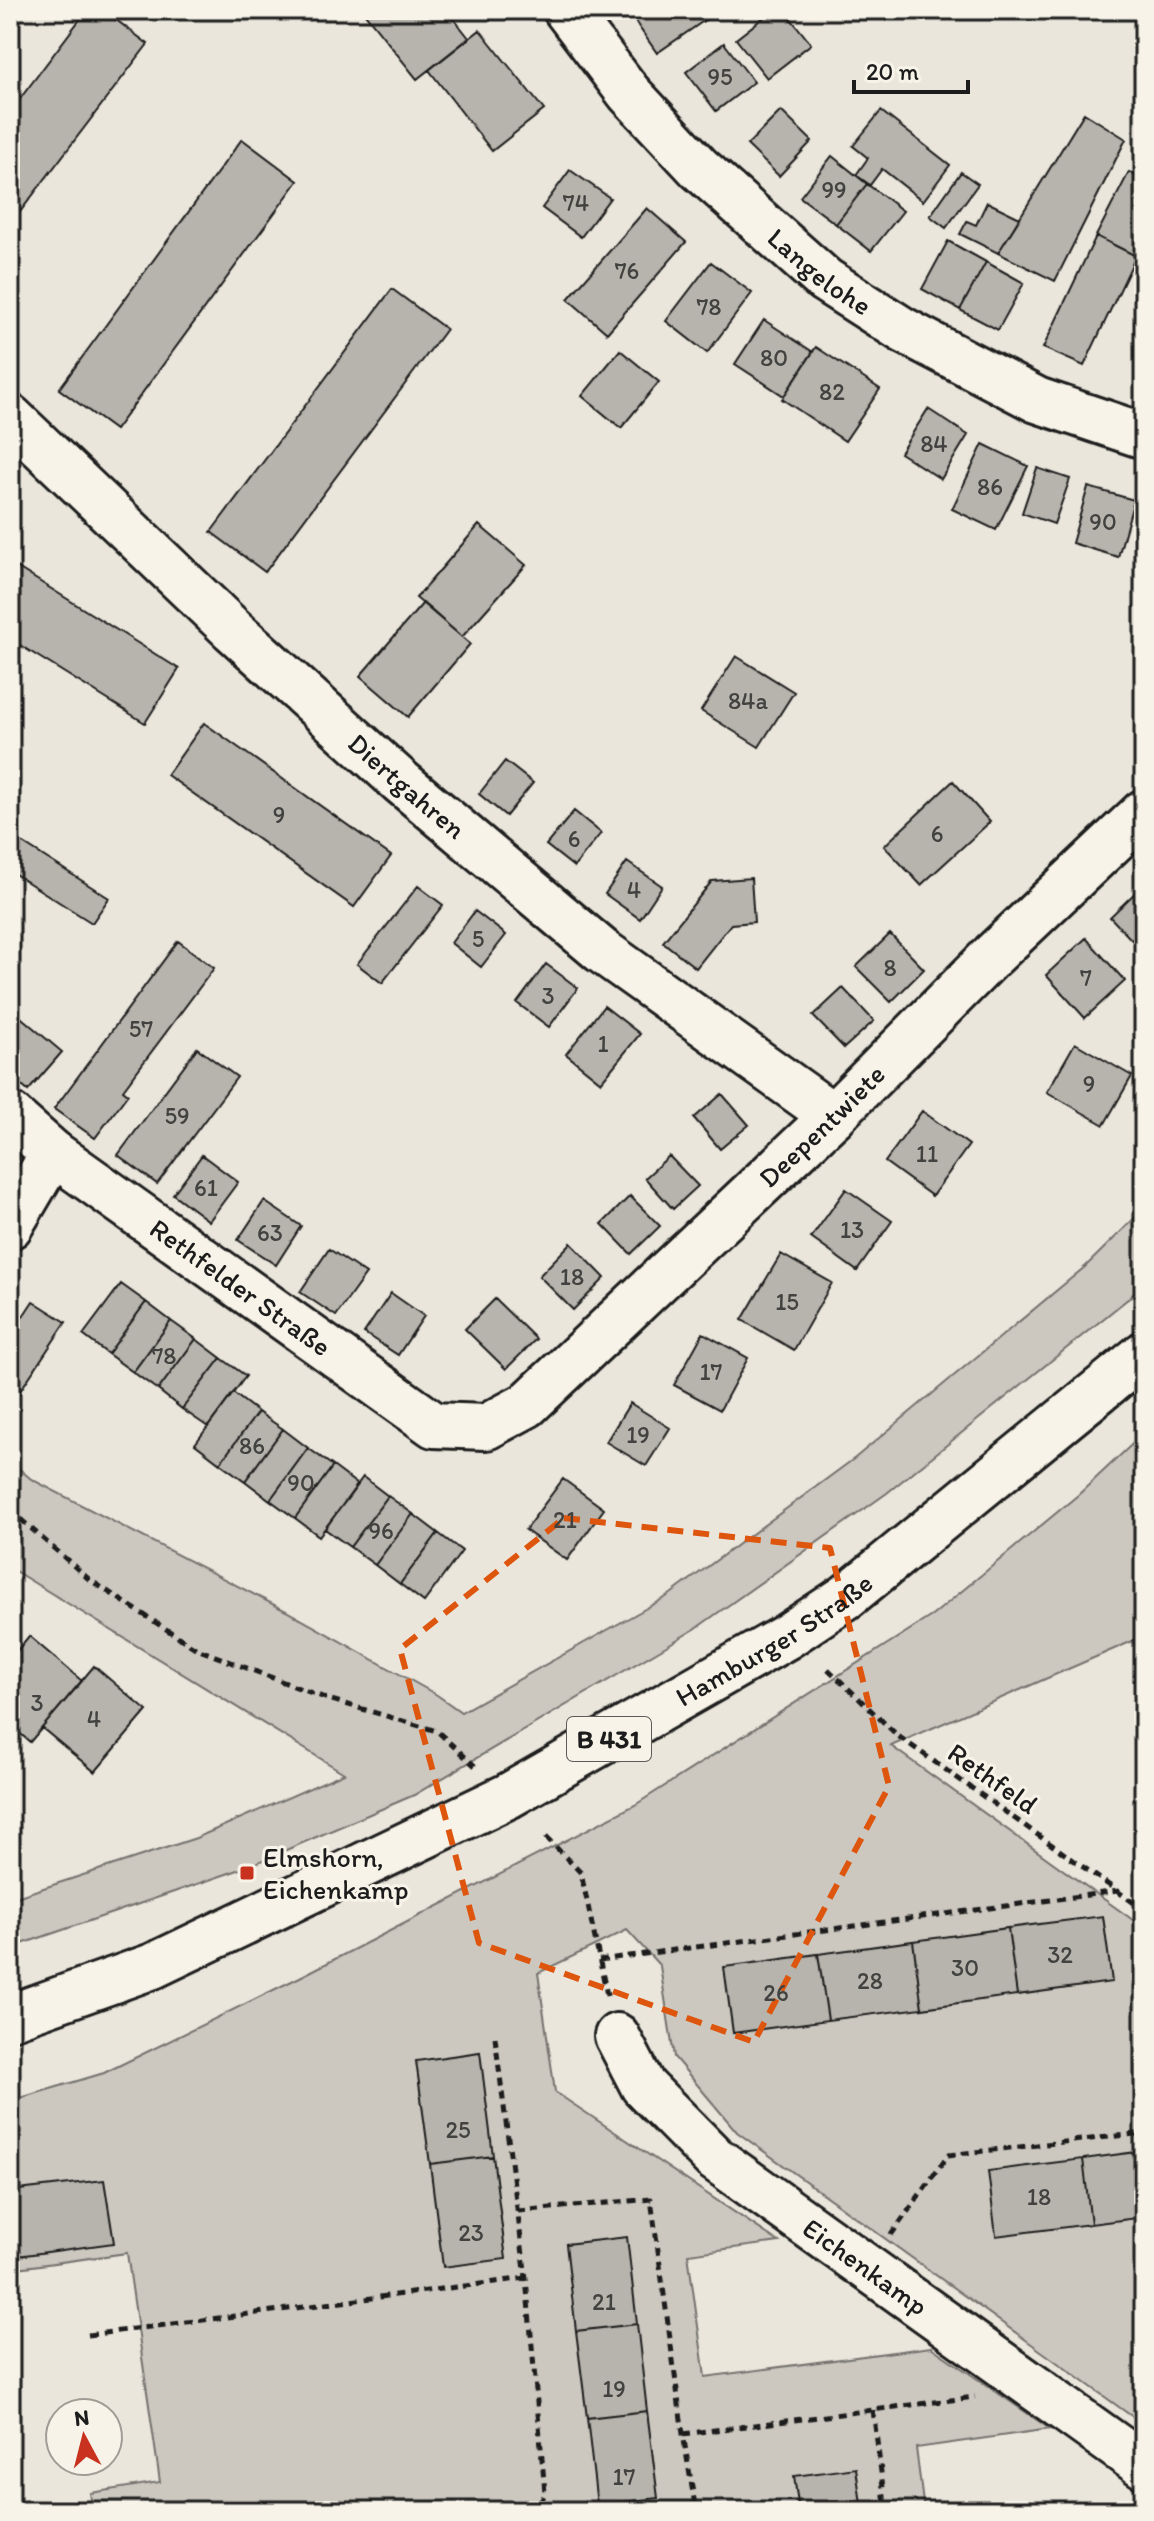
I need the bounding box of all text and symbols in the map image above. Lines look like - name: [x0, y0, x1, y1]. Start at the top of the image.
- scale bar: [854, 44, 968, 94]
- text: 20 m: [866, 57, 919, 86]
- house number: 95: [707, 62, 733, 91]
- house number: 99: [821, 175, 847, 204]
- house number: 74: [563, 188, 589, 217]
- street label: Langelohe: [761, 220, 878, 322]
- house number: 76: [615, 256, 639, 285]
- house number: 78: [696, 292, 722, 321]
- house number: 80: [760, 343, 788, 372]
- house number: 82: [819, 377, 845, 406]
- house number: 84: [920, 429, 948, 458]
- house number: 86: [977, 472, 1003, 501]
- house number: 90: [1089, 507, 1117, 536]
- house number: 84a: [728, 686, 769, 715]
- street label: Diertgahren: [341, 726, 473, 846]
- house number: 9: [273, 800, 285, 829]
- house number: 6: [931, 819, 943, 848]
- house number: 6: [568, 824, 580, 853]
- house number: 4: [627, 875, 641, 904]
- house number: 5: [472, 924, 484, 953]
- house number: 8: [883, 953, 897, 982]
- house number: 7: [1080, 963, 1092, 992]
- house number: 3: [541, 981, 555, 1010]
- house number: 57: [129, 1014, 153, 1043]
- house number: 1: [597, 1029, 609, 1058]
- street label: Deepentwiete: [751, 1057, 892, 1194]
- house number: 9: [1083, 1069, 1095, 1098]
- house number: 59: [164, 1101, 190, 1130]
- house number: 11: [916, 1139, 938, 1168]
- house number: 61: [194, 1173, 218, 1202]
- street label: Rethfelder Straße: [143, 1211, 338, 1363]
- house number: 13: [840, 1215, 864, 1244]
- house number: 63: [257, 1218, 283, 1247]
- house number: 18: [560, 1262, 584, 1291]
- house number: 15: [775, 1287, 799, 1316]
- house number: 78: [151, 1341, 177, 1370]
- house number: 17: [699, 1357, 723, 1386]
- house number: 19: [626, 1420, 650, 1449]
- house number: 86: [239, 1431, 265, 1460]
- house number: 90: [287, 1468, 315, 1497]
- house number: 21: [553, 1505, 577, 1534]
- house number: 96: [368, 1516, 394, 1545]
- street label: Hamburger Straße: [669, 1565, 879, 1714]
- house number: 3: [30, 1688, 44, 1717]
- house number: 4: [87, 1704, 101, 1733]
- road number: B 431: [567, 1717, 651, 1761]
- street label: Rethfeld: [942, 1735, 1044, 1821]
- place label: Elmshorn, Eichenkamp: [263, 1840, 409, 1906]
- marker: Elmshorn, Eichenkamp: [238, 1864, 256, 1882]
- house number: 32: [1047, 1940, 1073, 1969]
- house number: 30: [951, 1953, 979, 1982]
- house number: 28: [857, 1966, 883, 1995]
- house number: 26: [763, 1978, 789, 2007]
- house number: 25: [445, 2115, 471, 2144]
- house number: 18: [1027, 2182, 1051, 2211]
- street label: Eichenkamp: [797, 2210, 935, 2323]
- house number: 23: [458, 2218, 484, 2247]
- house number: 21: [592, 2287, 616, 2316]
- house number: 19: [602, 2374, 626, 2403]
- north arrow: [44, 2397, 124, 2477]
- text: N: [73, 2403, 91, 2432]
- house number: 17: [612, 2462, 636, 2491]

